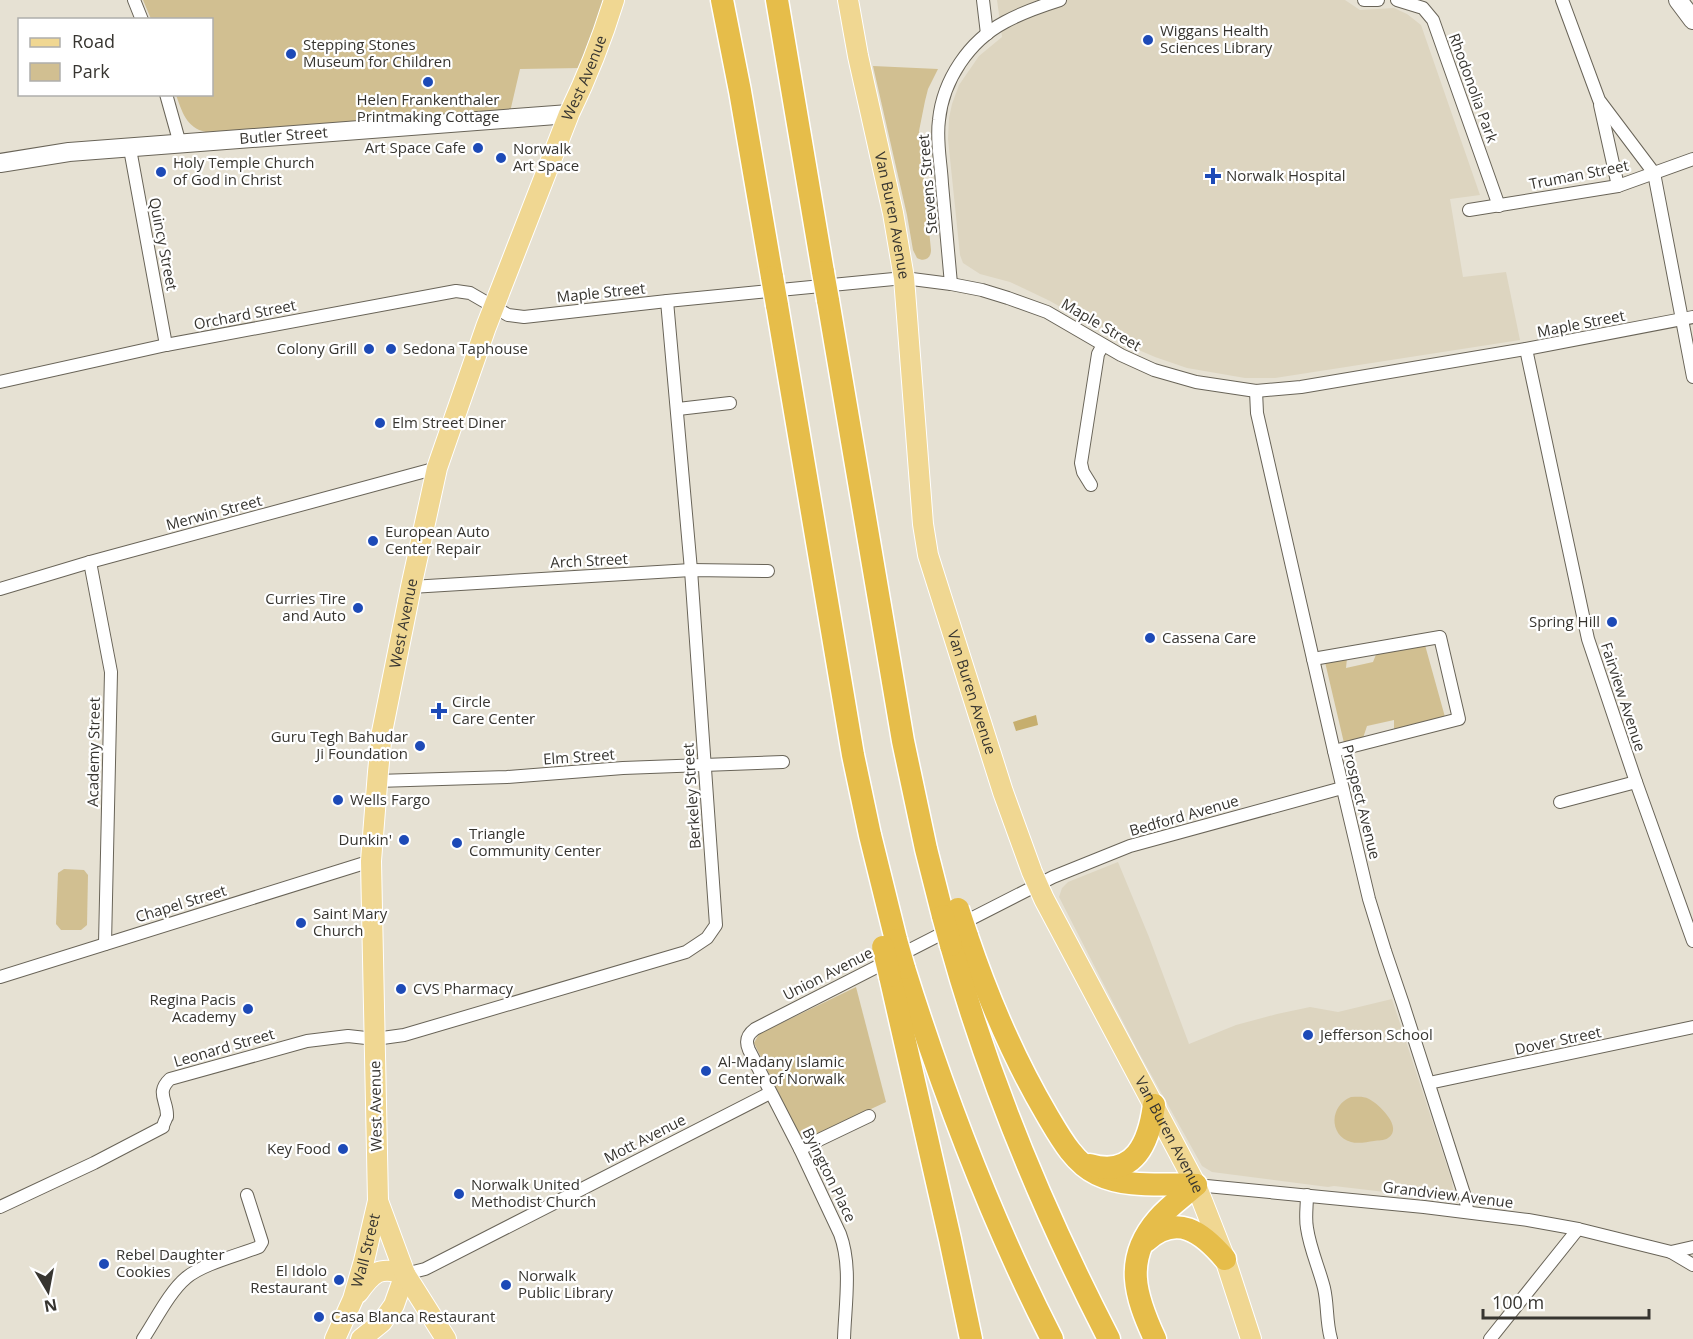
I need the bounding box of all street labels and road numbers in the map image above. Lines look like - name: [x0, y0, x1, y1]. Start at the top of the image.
- street label: Rhodonolia Park: [1445, 30, 1503, 145]
- street label: West Avenue: [556, 32, 610, 124]
- street label: Butler Street: [239, 121, 328, 148]
- street label: Stevens Street: [913, 133, 941, 235]
- street label: Van Buren Avenue: [871, 150, 915, 280]
- street label: Truman Street: [1527, 155, 1630, 193]
- street label: Quincy Street: [145, 196, 183, 292]
- street label: Maple Street: [556, 277, 646, 307]
- street label: Maple Street: [1058, 293, 1145, 355]
- street label: Orchard Street: [192, 294, 298, 334]
- street label: Maple Street: [1535, 305, 1626, 341]
- street label: Merwin Street: [164, 490, 264, 534]
- street label: Arch Street: [550, 548, 628, 572]
- street label: West Avenue: [384, 576, 422, 670]
- street label: Van Buren Avenue: [943, 628, 1001, 757]
- street label: Fairview Avenue: [1597, 640, 1651, 754]
- street label: Academy Street: [82, 697, 104, 807]
- street label: Berkeley Street: [677, 742, 705, 850]
- street label: Prospect Avenue: [1338, 742, 1386, 861]
- street label: Elm Street: [542, 744, 615, 768]
- street label: Bedford Avenue: [1127, 790, 1241, 840]
- street label: Chapel Street: [133, 880, 229, 926]
- street label: Union Avenue: [779, 942, 876, 1004]
- street label: Dover Street: [1513, 1021, 1603, 1059]
- street label: Leonard Street: [171, 1023, 276, 1071]
- street label: West Avenue: [364, 1060, 386, 1152]
- street label: Van Buren Avenue: [1131, 1073, 1209, 1195]
- street label: Mott Avenue: [600, 1109, 689, 1167]
- street label: Byington Place: [798, 1124, 861, 1225]
- street label: Grandview Avenue: [1382, 1176, 1514, 1212]
- street label: Wall Street: [346, 1211, 384, 1290]

